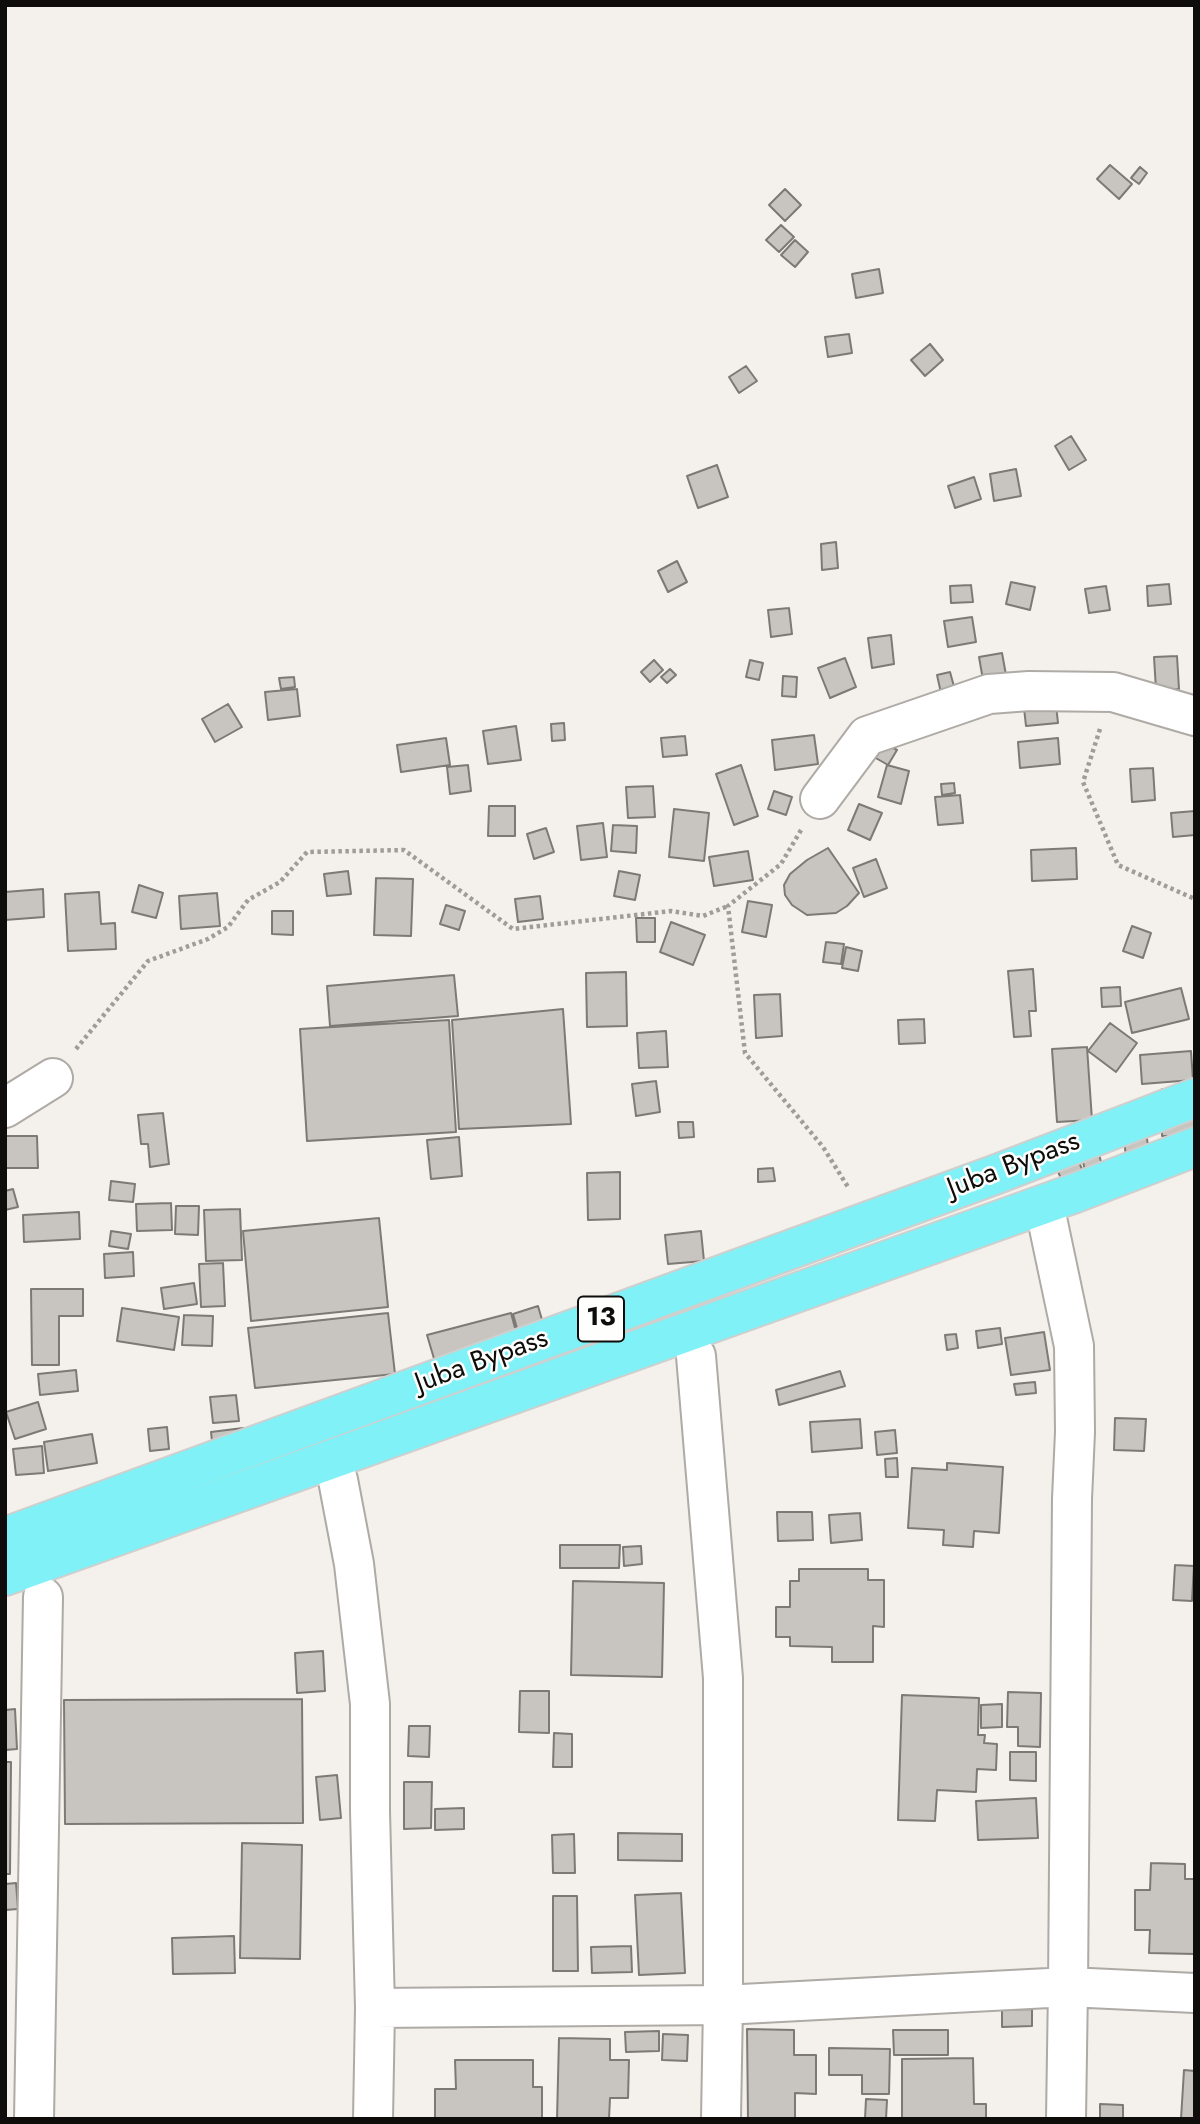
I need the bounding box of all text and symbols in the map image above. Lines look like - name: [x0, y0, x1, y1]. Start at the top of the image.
- street label: Juba Bypass: [943, 1125, 1085, 1207]
- road number: 13: [578, 1296, 624, 1342]
- street label: Juba Bypass: [411, 1322, 553, 1402]

